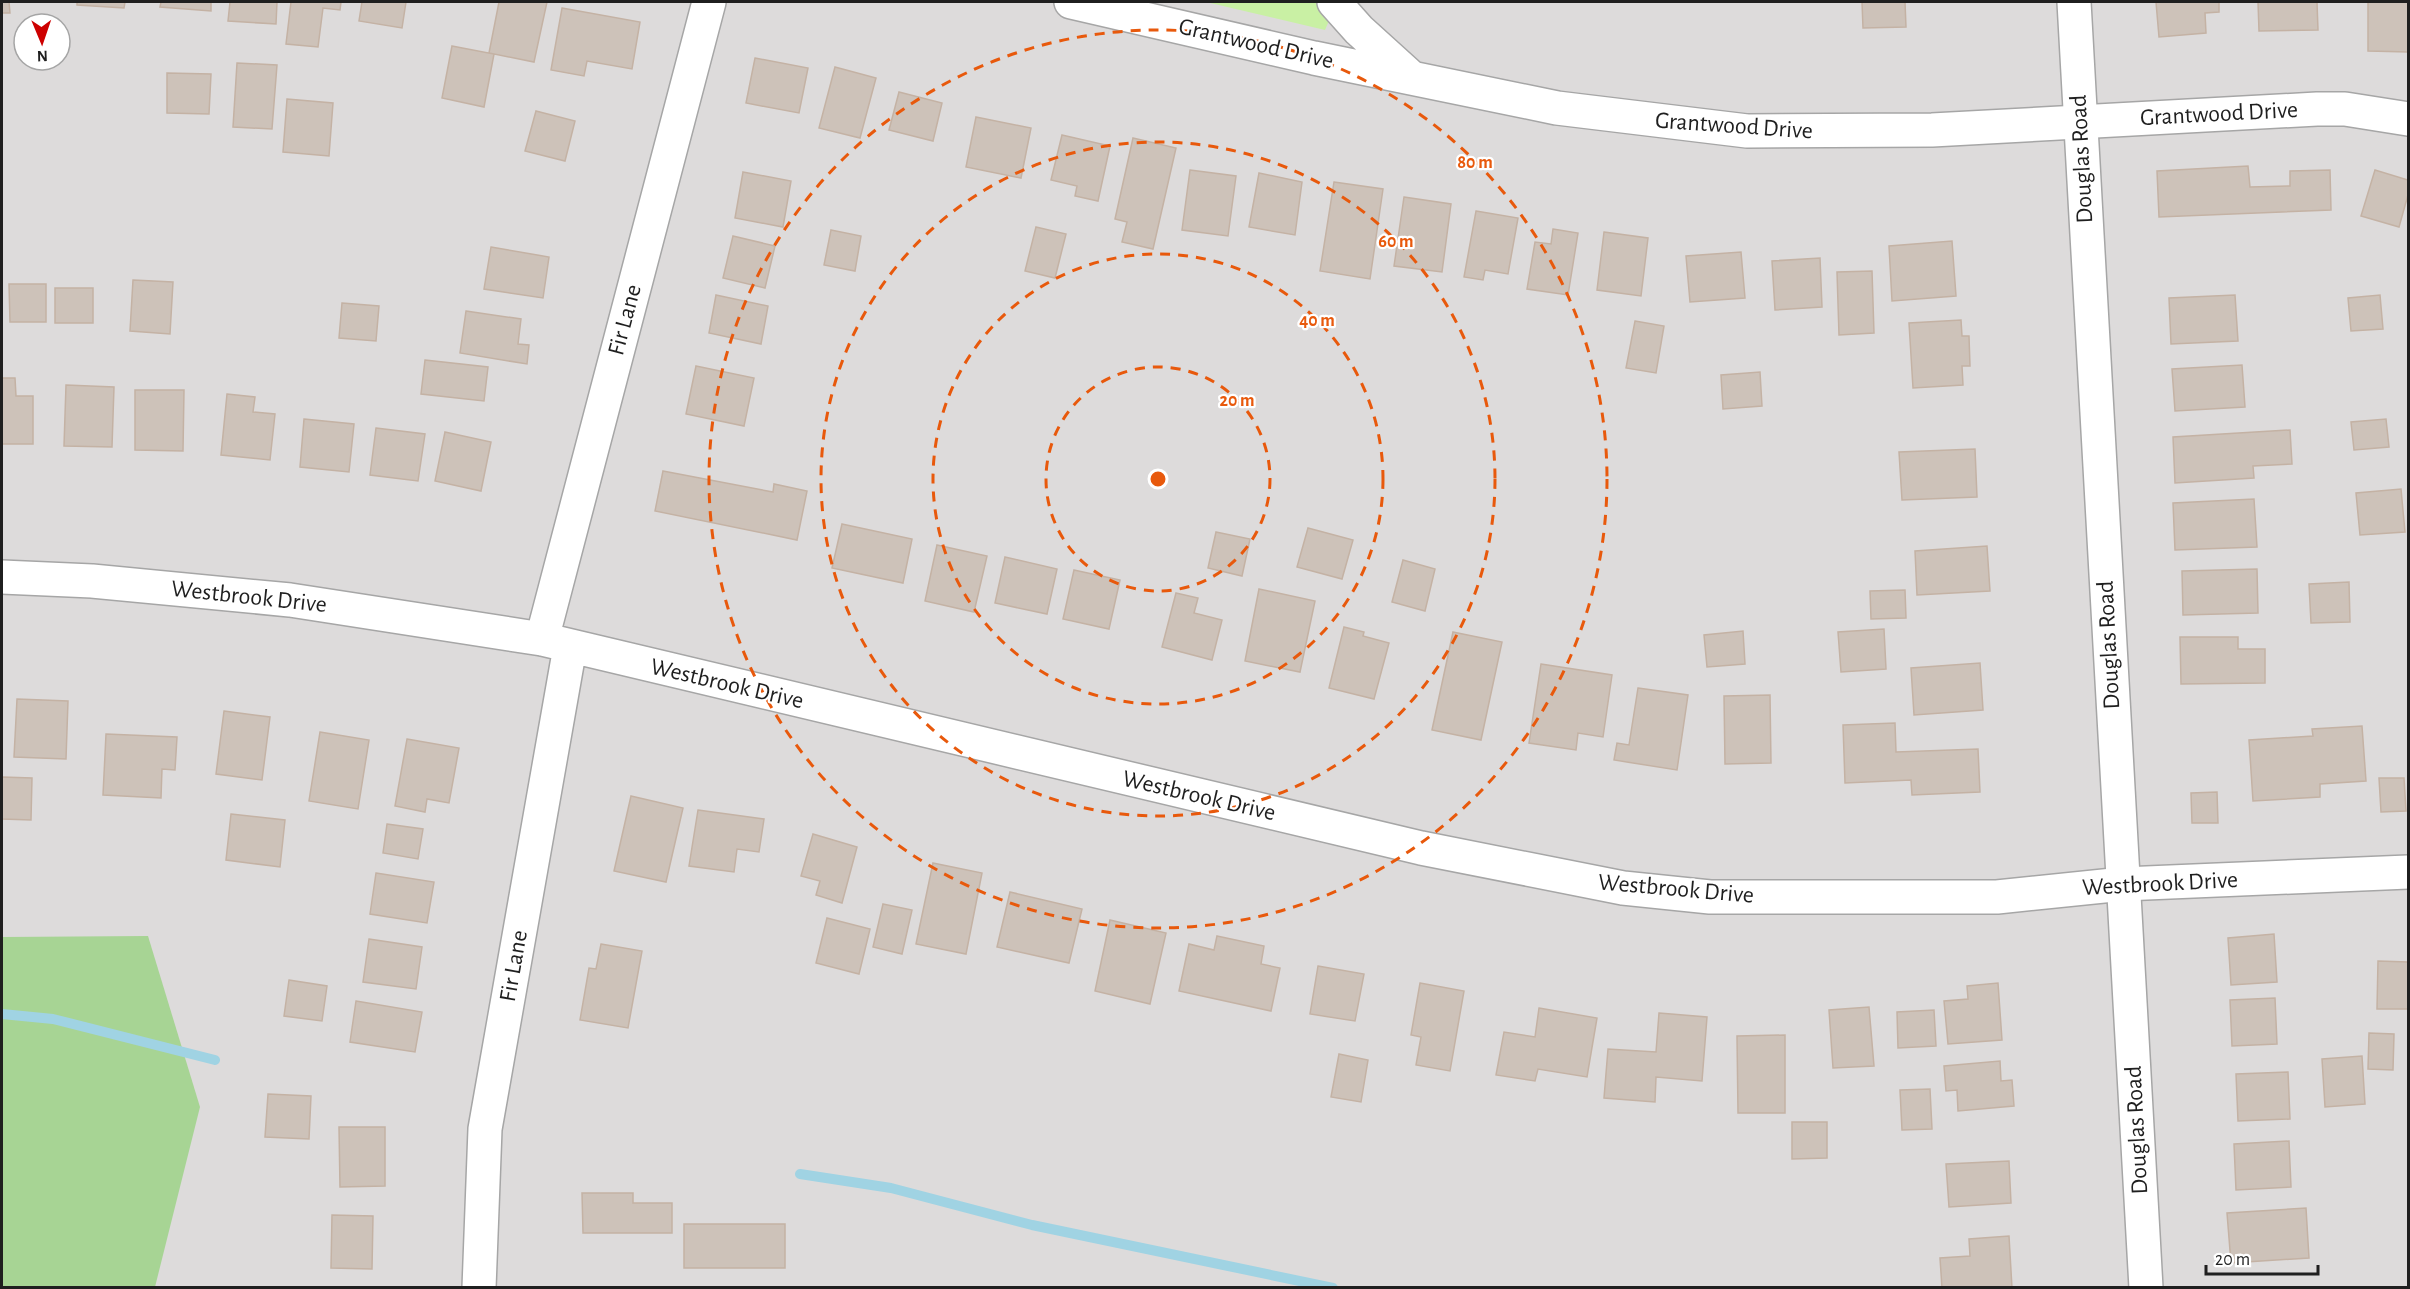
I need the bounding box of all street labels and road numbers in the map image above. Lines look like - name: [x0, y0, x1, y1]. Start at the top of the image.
- street label: Grantwood Drive: [1176, 15, 1336, 73]
- street label: Douglas Road: [2067, 94, 2097, 224]
- street label: Grantwood Drive: [2139, 98, 2299, 130]
- street label: Grantwood Drive: [1654, 109, 1814, 143]
- street label: Fir Lane: [604, 282, 646, 358]
- street label: Westbrook Drive: [170, 577, 328, 617]
- street label: Douglas Road: [2094, 580, 2124, 710]
- street label: Westbrook Drive: [648, 655, 806, 713]
- street label: Westbrook Drive: [1120, 767, 1278, 825]
- street label: Westbrook Drive: [2081, 868, 2239, 900]
- street label: Westbrook Drive: [1597, 870, 1755, 908]
- street label: Fir Lane: [496, 928, 532, 1004]
- street label: Douglas Road: [2122, 1065, 2152, 1195]

